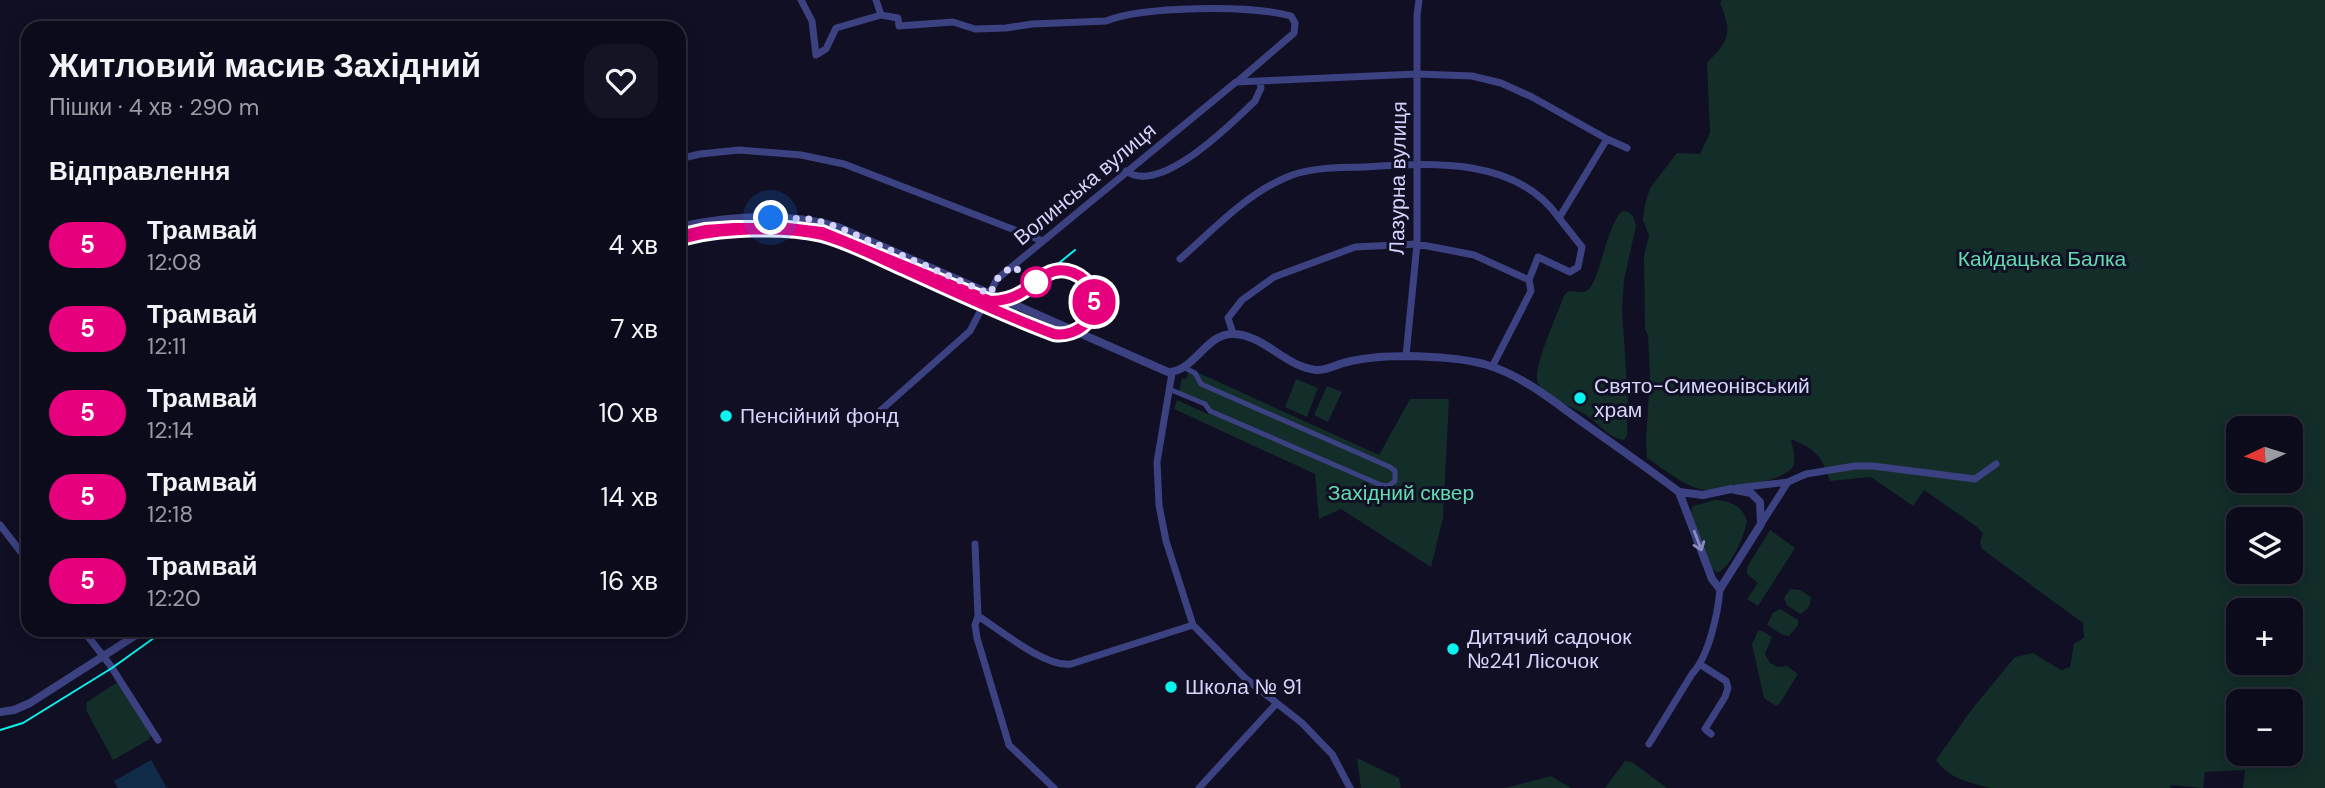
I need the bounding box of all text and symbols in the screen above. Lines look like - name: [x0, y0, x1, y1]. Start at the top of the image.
- text: Житловий масив Західний: [49, 44, 481, 87]
- button: heart: [584, 44, 658, 118]
- text: Пішки · 4 хв · 290 m: [49, 92, 259, 122]
- street label: Лазурна вулиця: [1383, 101, 1413, 255]
- street label: Волинська вулиця: [1008, 116, 1162, 252]
- text: Відправлення: [49, 154, 230, 188]
- your location: [753, 200, 788, 235]
- text: Трамвай: [147, 213, 258, 247]
- text: 4 хв: [608, 228, 658, 262]
- text: 5: [80, 229, 95, 260]
- park label: Кайдацька Балка: [1958, 245, 2127, 273]
- text: 12:08: [147, 247, 202, 277]
- unlabelled marker: [1021, 267, 1051, 297]
- line badge: 5: [1071, 279, 1117, 325]
- text: 5: [1087, 286, 1101, 317]
- text: Трамвай: [147, 297, 258, 331]
- text: 7 хв: [610, 312, 658, 346]
- text: 5: [80, 313, 95, 344]
- text: 12:11: [147, 331, 186, 361]
- place label: Свято-Симеонівський храм: [1594, 372, 1810, 424]
- text: Трамвай: [147, 381, 258, 415]
- marker: Свято-Симеонівський храм: [1572, 390, 1588, 406]
- text: 10 хв: [598, 396, 658, 430]
- text: 5: [80, 397, 95, 428]
- place label: Пенсійний фонд: [740, 402, 899, 430]
- marker: Пенсійний фонд: [718, 408, 734, 424]
- text: 12:14: [147, 415, 193, 445]
- north arrow: [2226, 416, 2303, 494]
- map controls: [2226, 416, 2303, 766]
- text: Трамвай: [147, 465, 258, 499]
- park label: Західний сквер: [1328, 479, 1474, 507]
- text: 14 хв: [600, 480, 658, 514]
- text: 5: [80, 481, 95, 512]
- text: 12:18: [147, 499, 193, 529]
- button: layers: [2226, 507, 2303, 584]
- one-way arrow: [1693, 530, 1705, 552]
- text: Трамвай: [147, 549, 258, 583]
- text: 16 хв: [600, 564, 658, 598]
- text: 5: [80, 565, 95, 596]
- text: 12:20: [147, 583, 201, 613]
- button: +: [2226, 598, 2303, 675]
- place label: Дитячий садочок №241 Лісочок: [1467, 623, 1632, 675]
- marker: Дитячий садочок №241 Лісочок: [1445, 641, 1461, 657]
- place label: Школа № 91: [1185, 673, 1302, 701]
- marker: Школа № 91: [1163, 679, 1179, 695]
- button: −: [2226, 689, 2303, 766]

